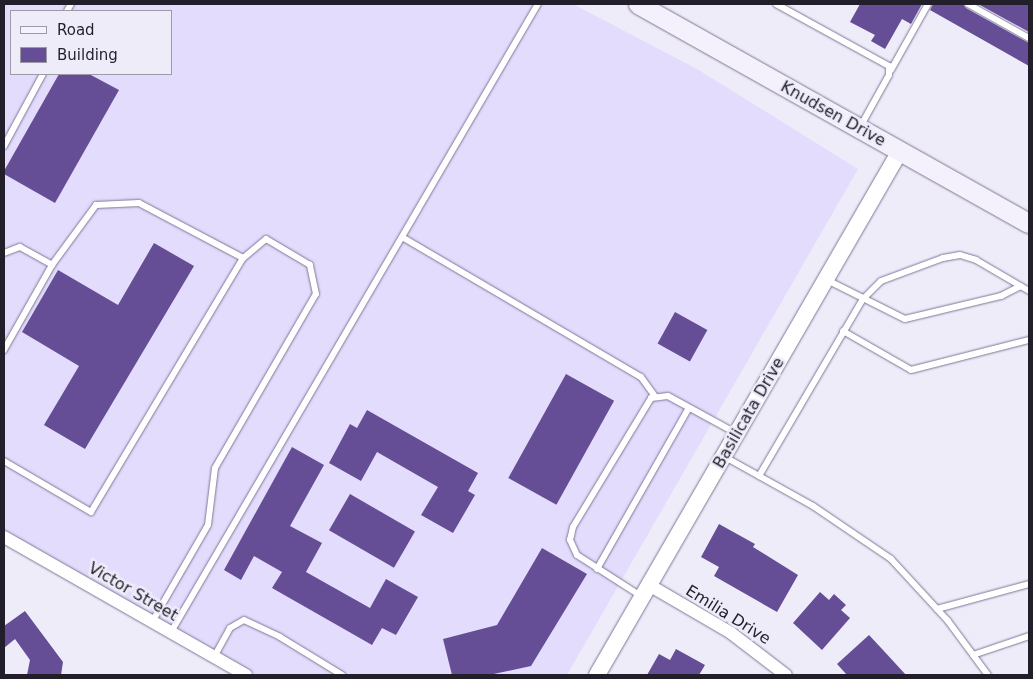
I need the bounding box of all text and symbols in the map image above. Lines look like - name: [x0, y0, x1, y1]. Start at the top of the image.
- legend: [10, 10, 172, 75]
- text: Road: [57, 21, 95, 39]
- text: Building: [57, 46, 118, 64]
- street label: Knudsen Drive: [777, 77, 889, 151]
- street label: Basilicata Drive: [709, 354, 789, 472]
- street label: Victor Street: [85, 559, 181, 625]
- street label: Emilia Drive: [682, 581, 774, 649]

